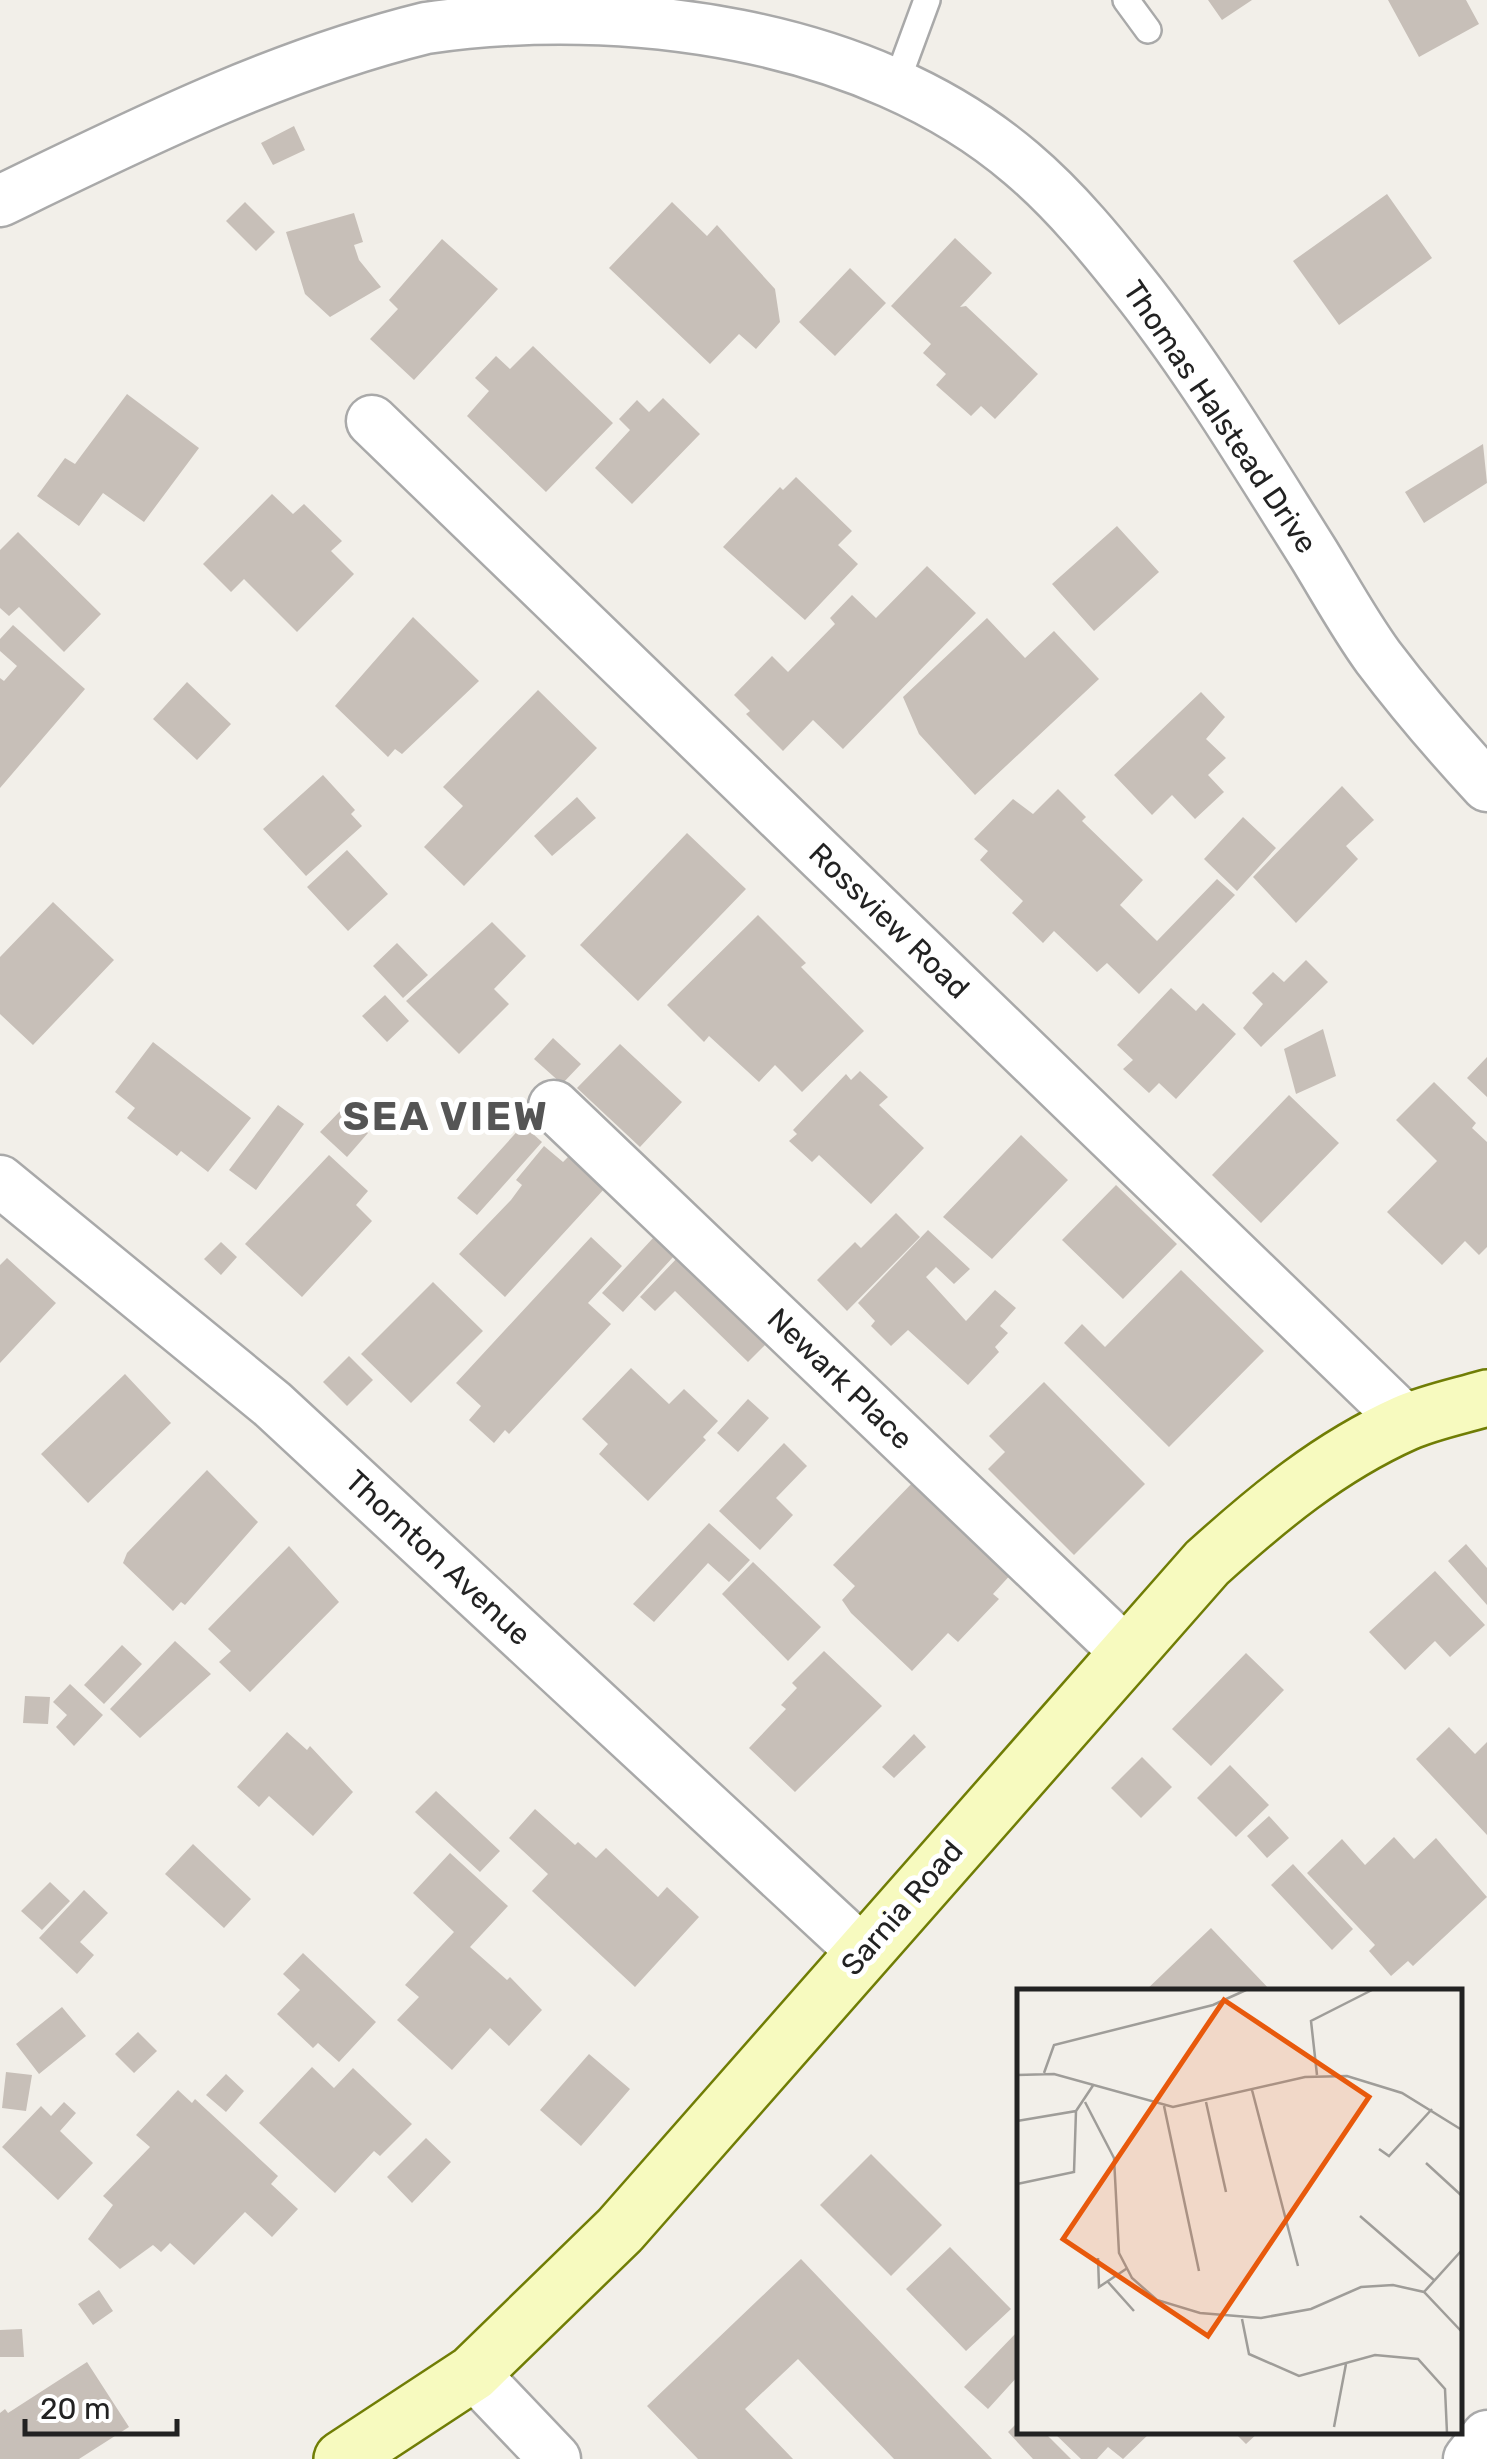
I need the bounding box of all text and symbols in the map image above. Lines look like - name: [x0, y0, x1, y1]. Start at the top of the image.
- street label: Thomas Halstead Drive: [1115, 274, 1325, 560]
- street label: Rossview Road: [801, 836, 977, 1006]
- district label: SEA VIEW: [343, 1093, 549, 1140]
- street label: Newark Place: [760, 1301, 920, 1457]
- street label: Thornton Avenue: [338, 1463, 538, 1653]
- street label: Sarnia Road: [834, 1833, 970, 1983]
- inset map: [1017, 1989, 1462, 2434]
- scale bar: [25, 2374, 178, 2436]
- text: 20 m: [40, 2391, 111, 2427]

